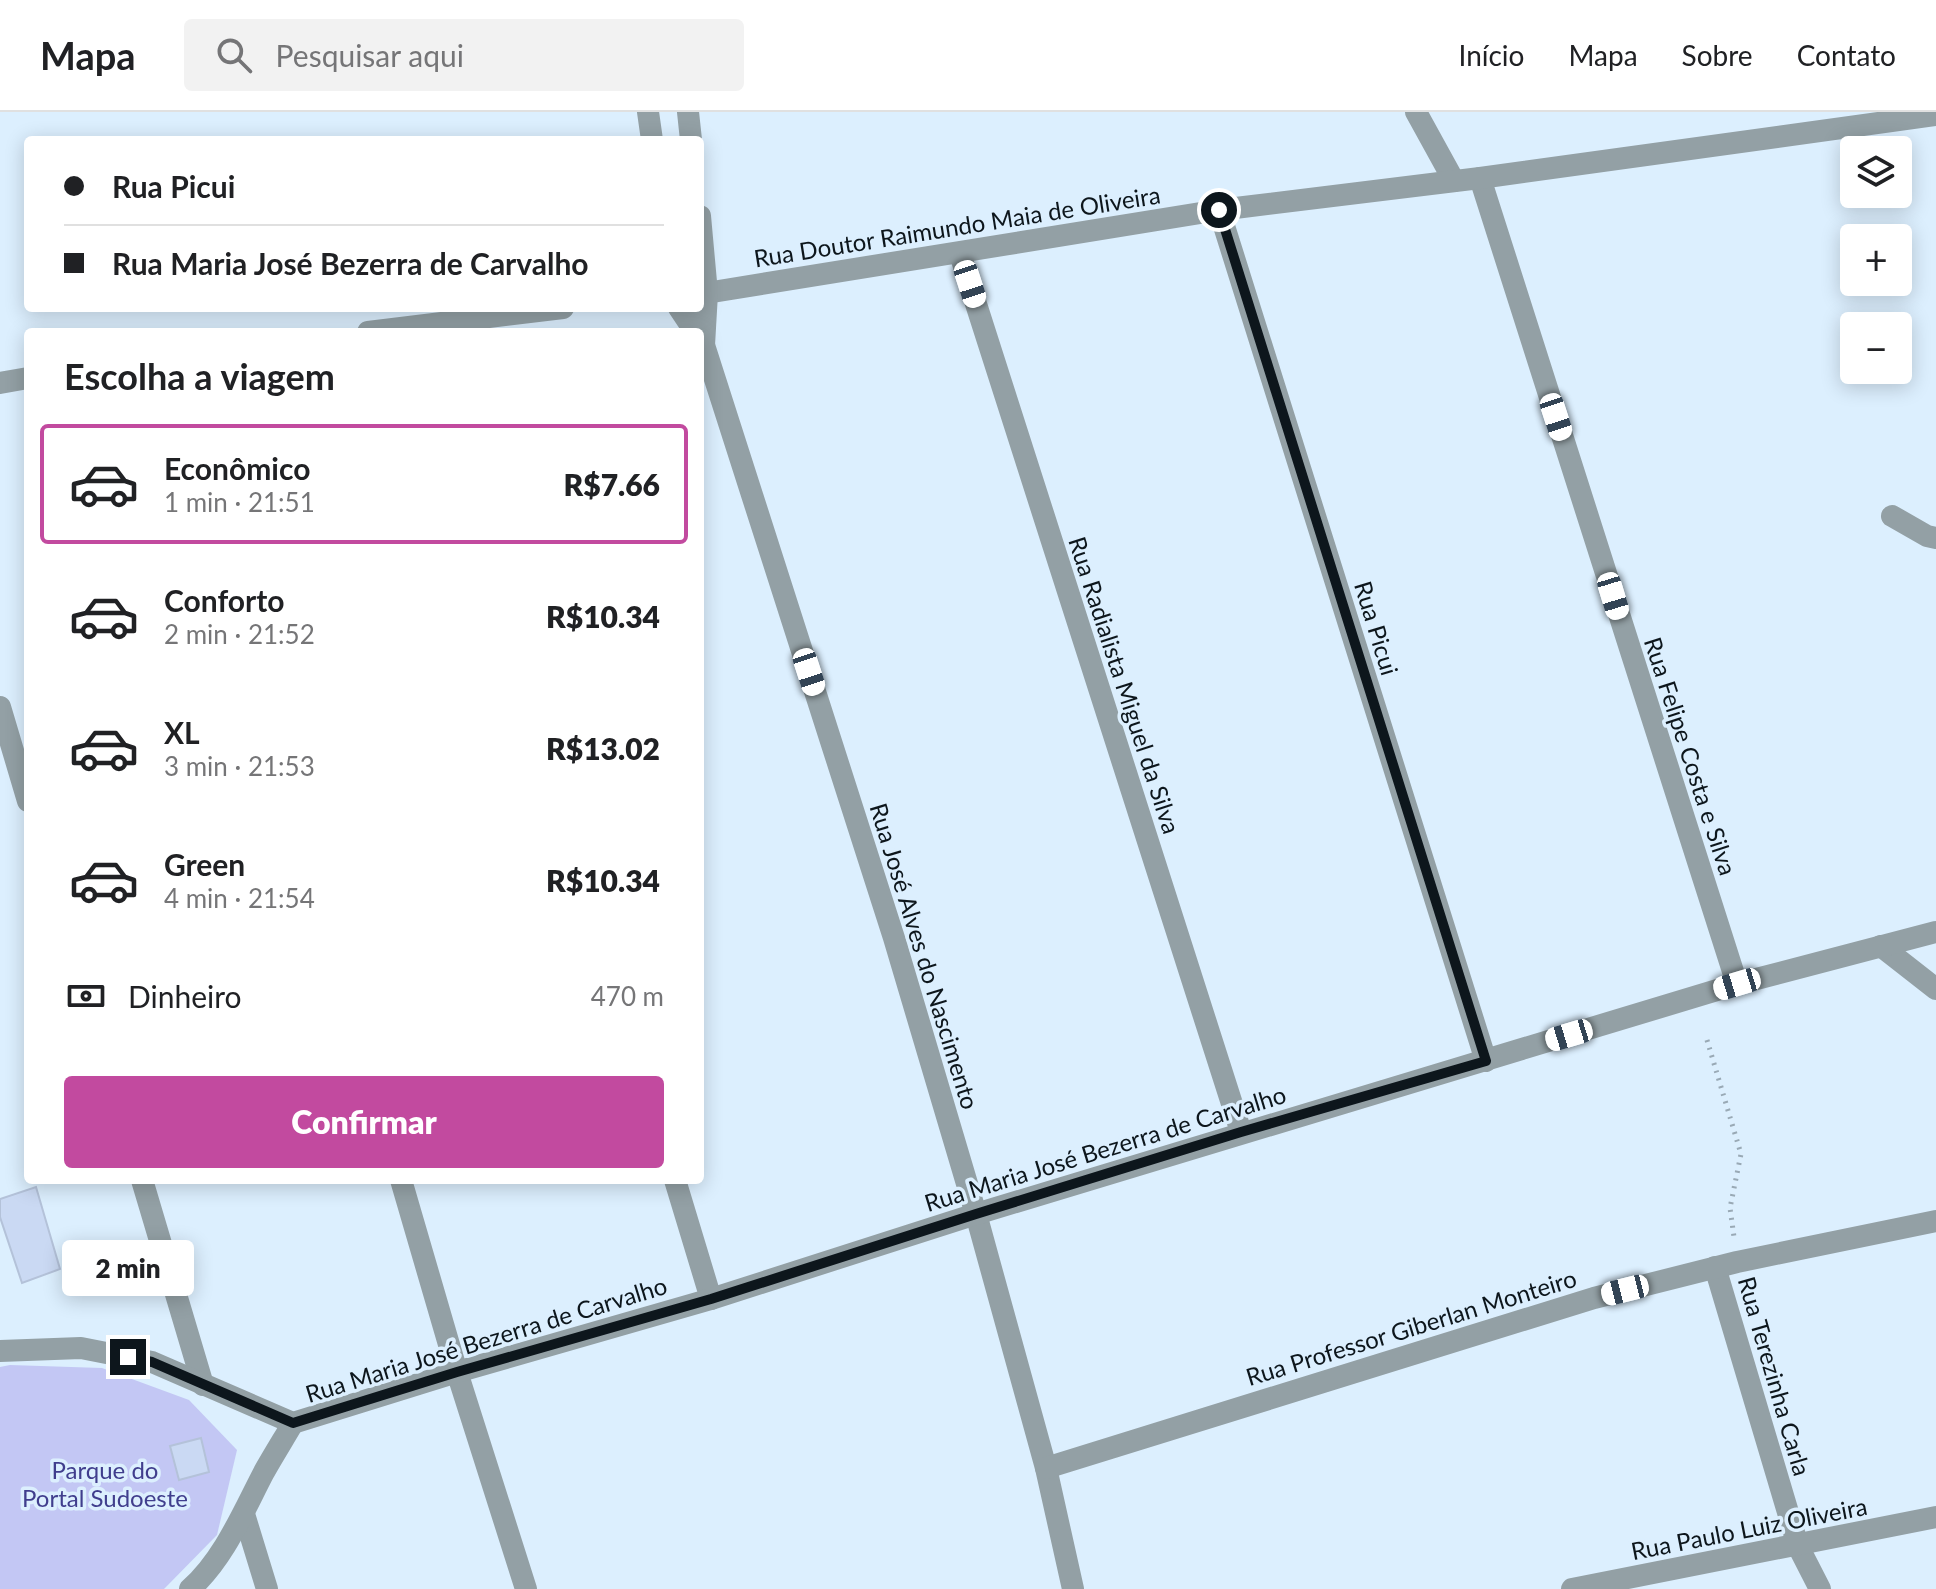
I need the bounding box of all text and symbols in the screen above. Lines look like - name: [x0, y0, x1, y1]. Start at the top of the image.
- search box: [184, 19, 744, 91]
- text: Mapa: [40, 32, 136, 78]
- icon: search: [212, 33, 256, 77]
- text: Pesquisar aqui: [276, 37, 464, 73]
- text: Início: [1459, 38, 1524, 72]
- text: Mapa: [1568, 38, 1638, 72]
- text: Sobre: [1682, 38, 1753, 72]
- text: Contato: [1797, 38, 1896, 72]
- map controls: [1840, 136, 1912, 384]
- button: layers: [1840, 136, 1912, 208]
- text: Rua Picui: [112, 168, 235, 204]
- street label: Rua Doutor Raimundo Maia de Oliveira: [752, 180, 1162, 272]
- route start: [1201, 192, 1237, 228]
- button: +: [1840, 224, 1912, 296]
- text: Rua Maria José Bezerra de Carvalho: [112, 245, 589, 281]
- car: [951, 257, 989, 311]
- button: −: [1840, 312, 1912, 384]
- text: Escolha a viagem: [64, 354, 335, 398]
- car: [1537, 390, 1575, 444]
- icon: car: [68, 448, 140, 520]
- text: Econômico: [164, 450, 310, 486]
- text: R$7.66: [564, 466, 660, 502]
- text: 1 min · 21:51: [164, 486, 315, 518]
- street label: Rua Radialista Miguel da Silva: [1063, 533, 1187, 837]
- car: [1595, 570, 1631, 622]
- street label: Rua Picui: [1349, 578, 1405, 678]
- icon: car: [68, 580, 140, 652]
- text: Conforto: [164, 582, 284, 618]
- text: R$10.34: [546, 598, 660, 634]
- text: 2 min · 21:52: [164, 618, 315, 650]
- street label: Rua Felipe Costa e Silva: [1639, 633, 1743, 879]
- car: [790, 645, 828, 699]
- icon: car: [68, 712, 140, 784]
- text: XL: [164, 714, 200, 750]
- text: R$13.02: [546, 730, 660, 766]
- text: 3 min · 21:53: [164, 750, 315, 782]
- street label: Rua José Alves do Nascimento: [865, 799, 985, 1113]
- icon: car: [68, 844, 140, 916]
- text: Green: [164, 846, 245, 882]
- text: R$10.34: [546, 862, 660, 898]
- text: 4 min · 21:54: [164, 882, 315, 914]
- car: [1711, 966, 1763, 1002]
- icon: cash: [64, 974, 108, 1018]
- text: Dinheiro: [128, 978, 242, 1014]
- text: 470 m: [591, 980, 664, 1012]
- car: [1543, 1017, 1595, 1053]
- button: Confirmar: [64, 1076, 664, 1168]
- street label: Rua Maria José Bezerra de Carvalho: [921, 1079, 1289, 1217]
- callout: 2 min: [62, 1241, 194, 1297]
- text: 2 min: [96, 1252, 160, 1284]
- street label: Rua Professor Giberlan Monteiro: [1242, 1263, 1580, 1391]
- street label: Rua Maria José Bezerra de Carvalho: [302, 1270, 670, 1408]
- car: [1599, 1273, 1651, 1307]
- street label: Rua Terezinha Carla: [1733, 1273, 1817, 1479]
- route end: [110, 1339, 146, 1375]
- park label: Parque do Portal Sudoeste: [22, 1455, 188, 1512]
- street label: Rua Paulo Luiz Oliveira: [1628, 1491, 1870, 1565]

